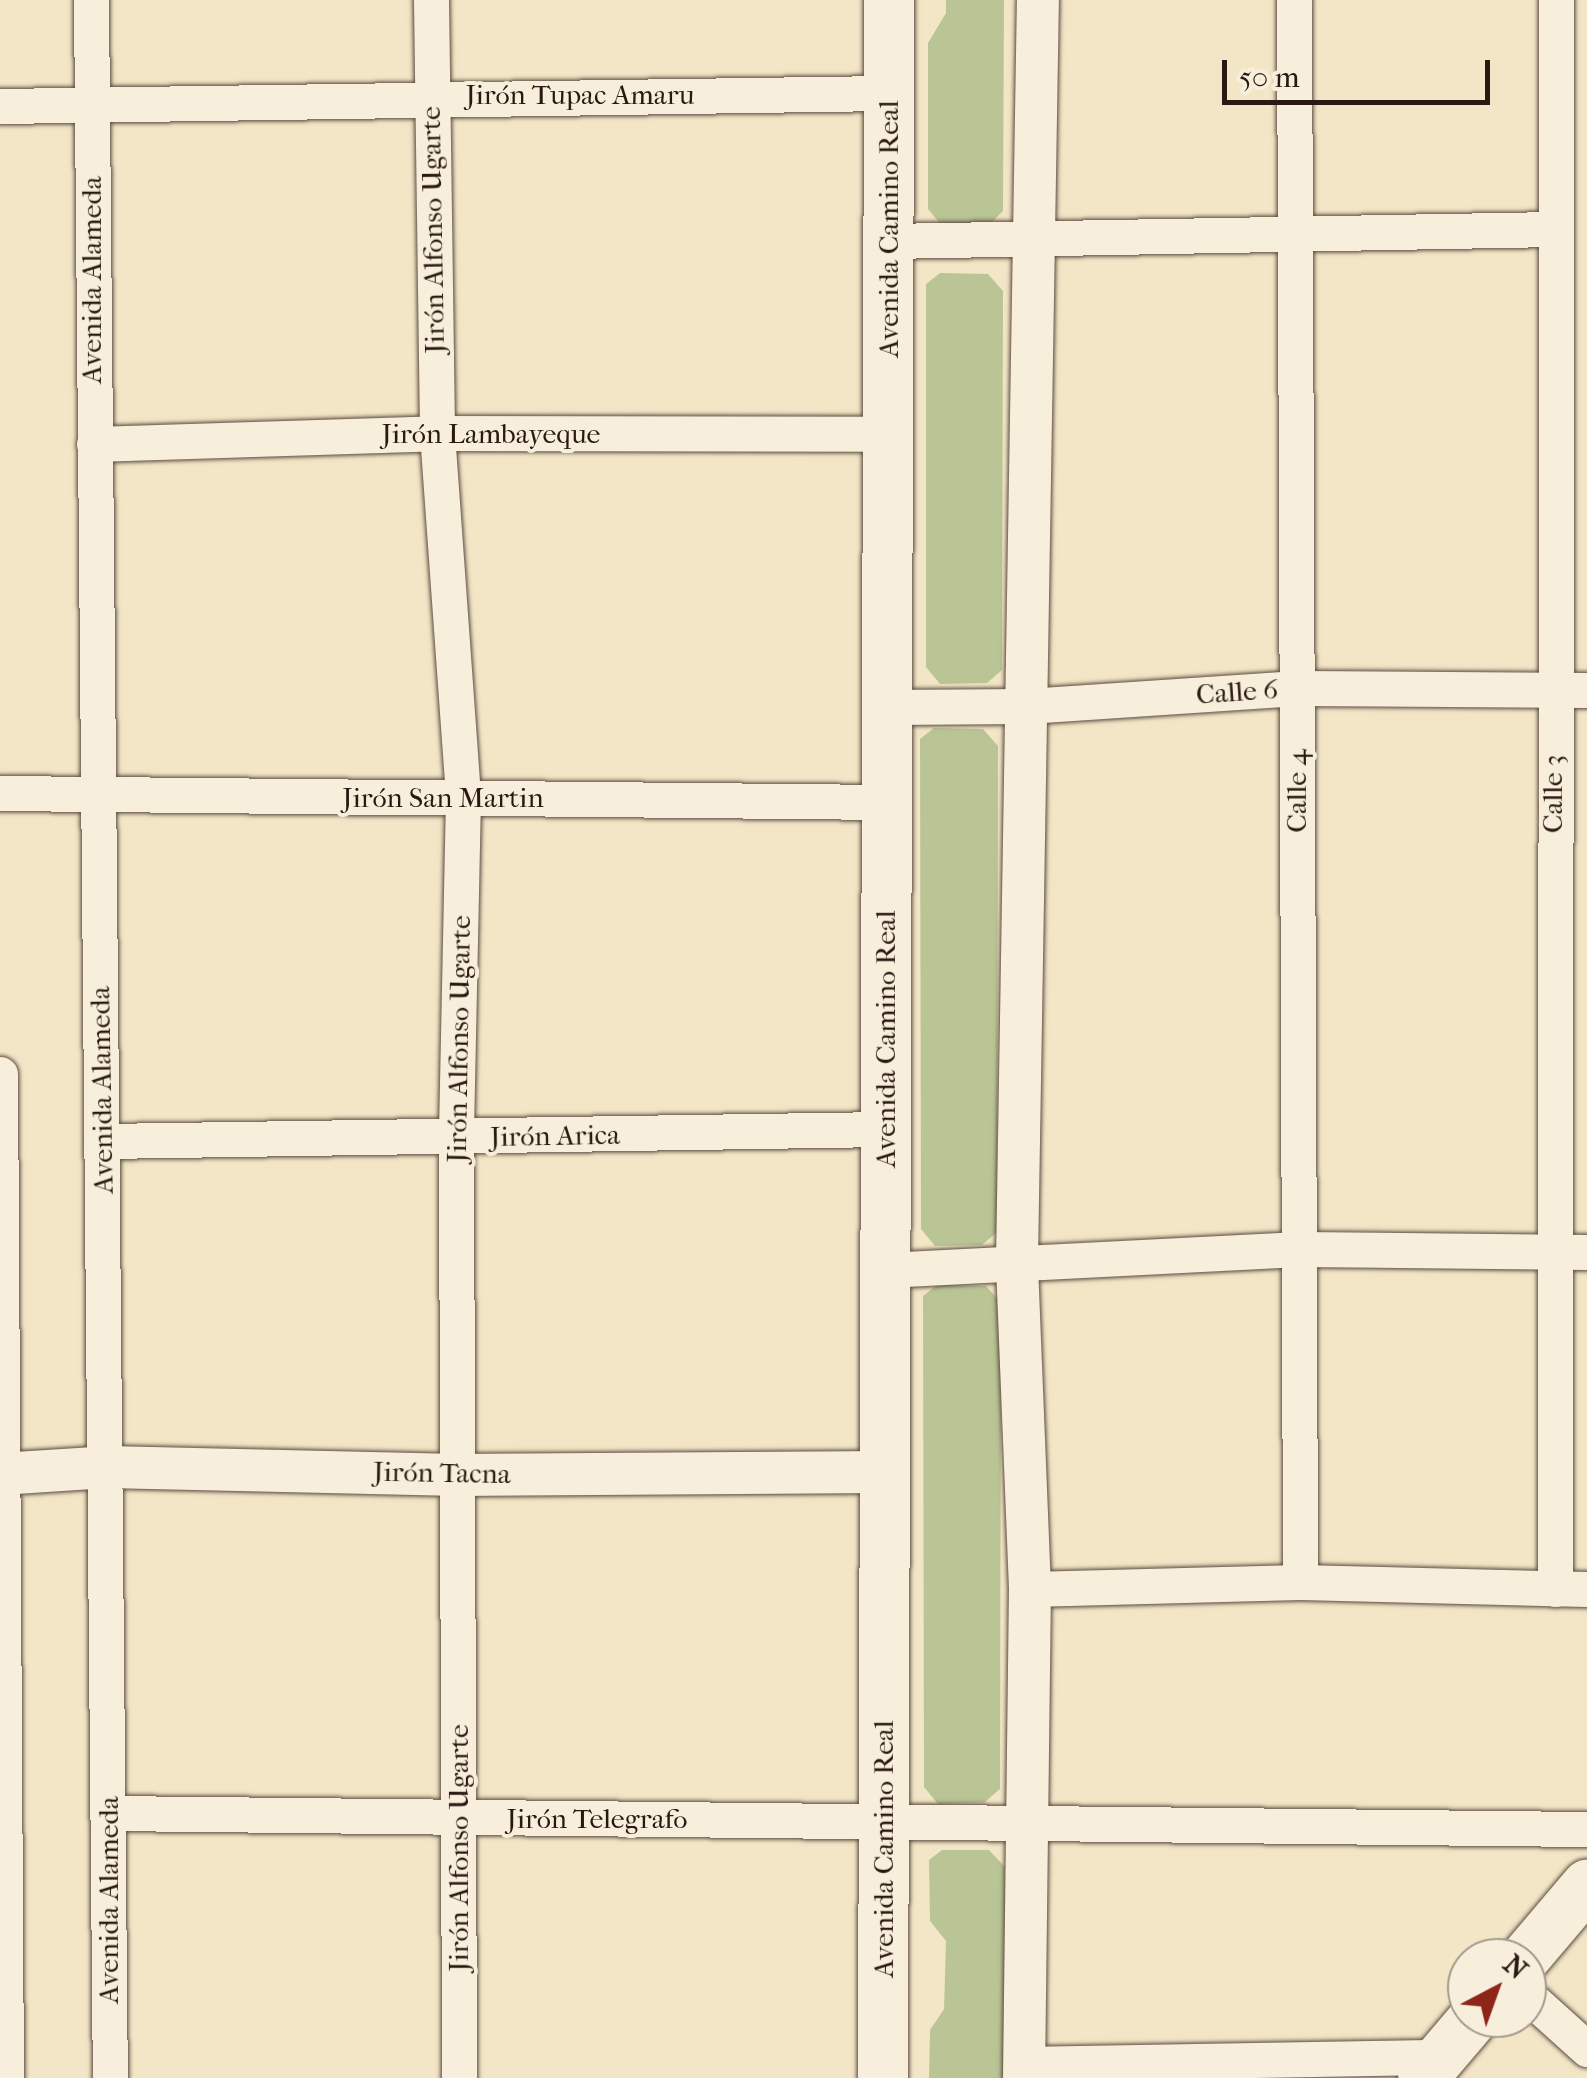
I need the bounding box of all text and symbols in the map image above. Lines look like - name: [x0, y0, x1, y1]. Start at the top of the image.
- scale bar: [1227, 40, 1494, 102]
- text: 50 m: [1239, 60, 1300, 95]
- street label: Jirón Tupac Amaru: [465, 78, 695, 112]
- street label: Avenida Camino Real: [872, 100, 906, 358]
- street label: Jirón Alfonso Ugarte: [414, 106, 452, 354]
- street label: Avenida Alameda: [75, 176, 109, 384]
- street label: Jirón Lambayeque: [382, 417, 600, 451]
- street label: Calle 6: [1195, 672, 1279, 712]
- street label: Calle 4: [1280, 749, 1314, 833]
- street label: Calle 3: [1536, 755, 1570, 833]
- street label: Jirón San Martin: [342, 781, 544, 815]
- street label: Avenida Camino Real: [869, 910, 903, 1168]
- street label: Jirón Alfonso Ugarte: [440, 915, 478, 1163]
- street label: Avenida Alameda: [83, 986, 121, 1194]
- street label: Jirón Arica: [490, 1118, 620, 1154]
- street label: Jirón Tacna: [373, 1455, 511, 1491]
- street label: Avenida Camino Real: [867, 1720, 901, 1978]
- street label: Jirón Alfonso Ugarte: [442, 1724, 476, 1972]
- street label: Avenida Alameda: [92, 1796, 126, 2004]
- street label: Jirón Telegrafo: [506, 1802, 688, 1836]
- north arrow: [1447, 1938, 1547, 2038]
- text: N: [1497, 1947, 1535, 1986]

